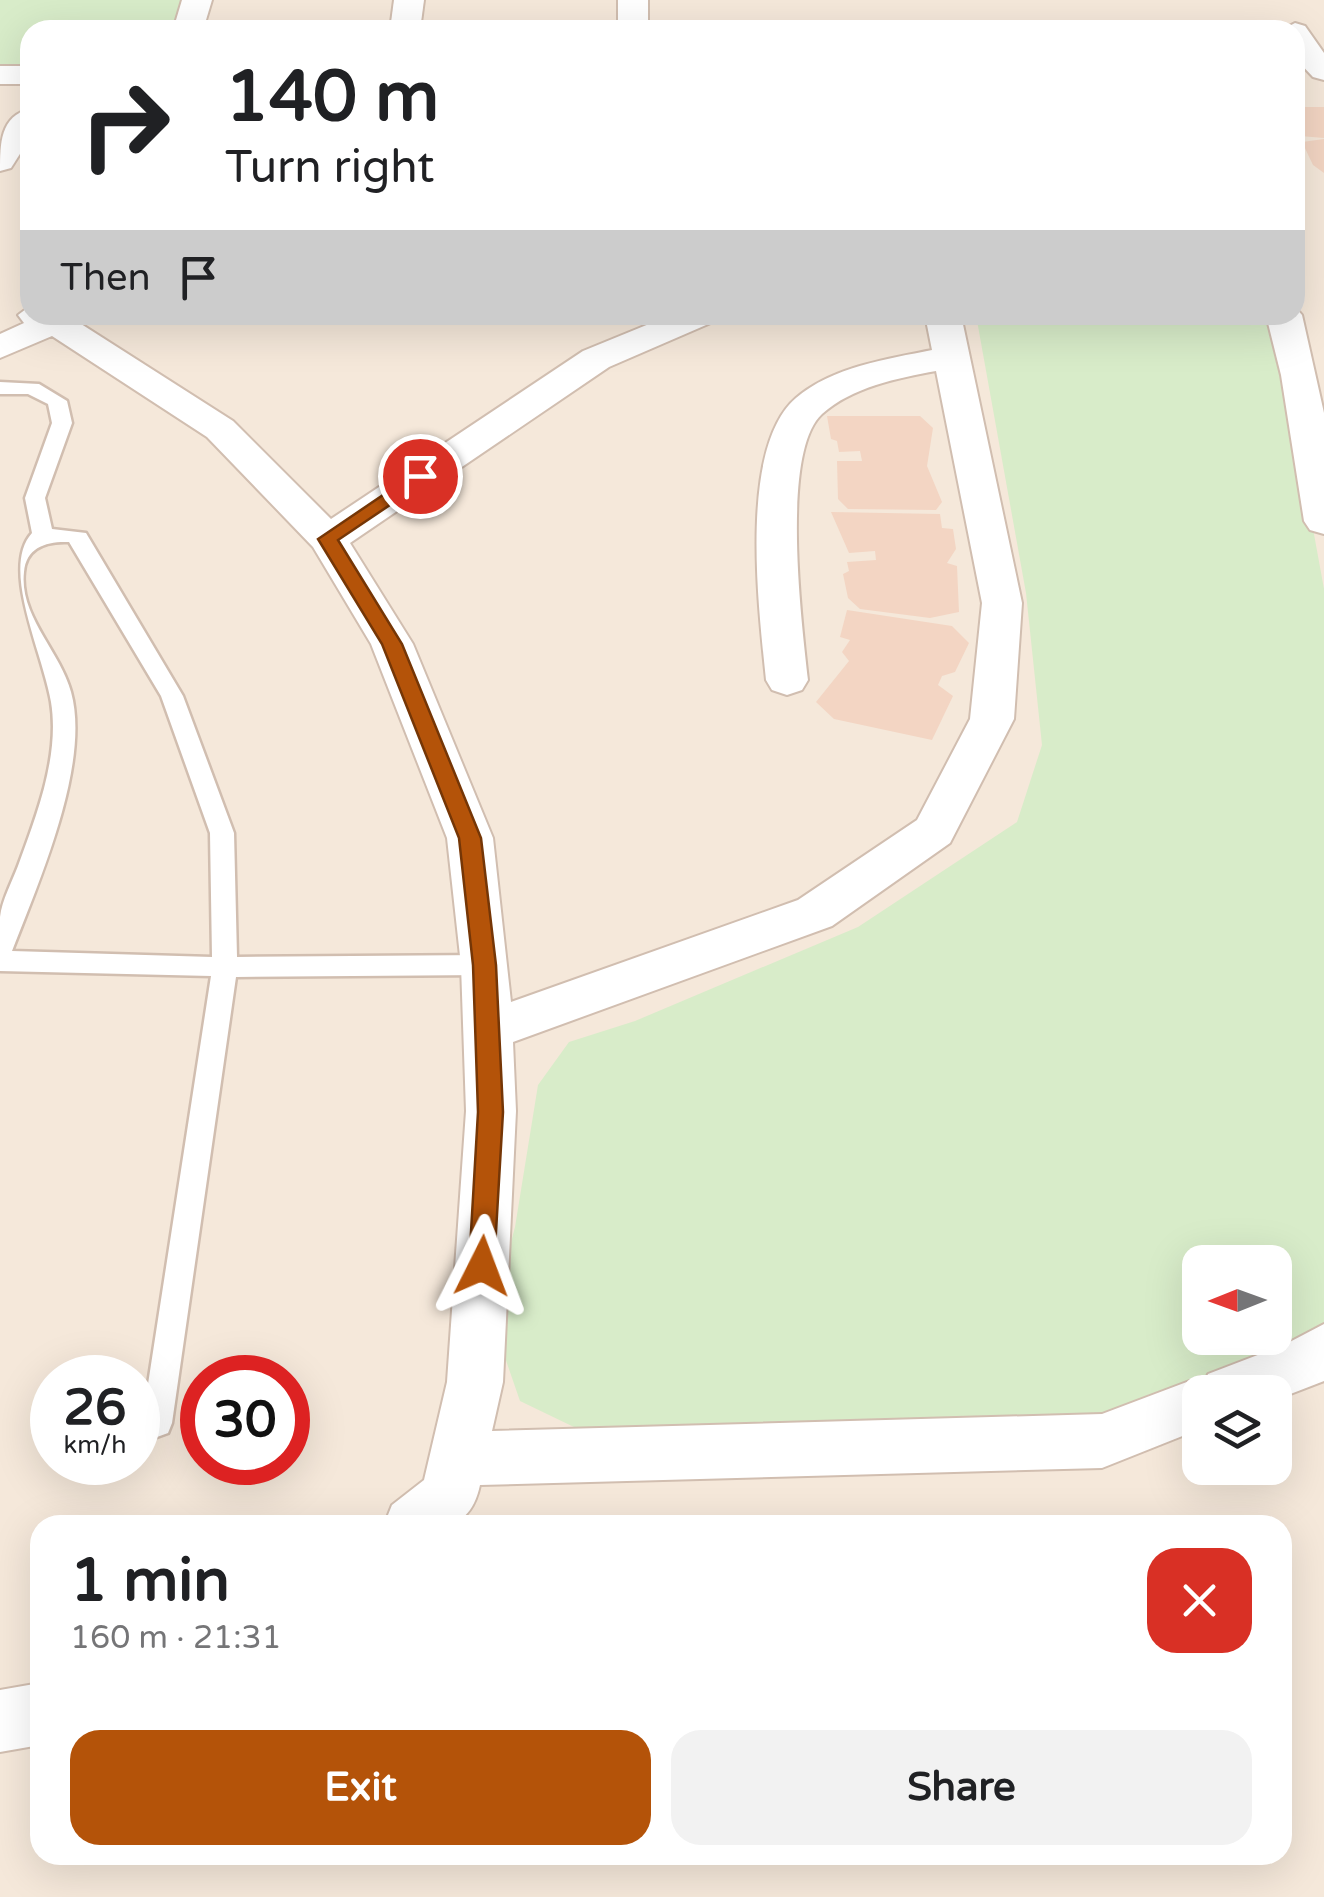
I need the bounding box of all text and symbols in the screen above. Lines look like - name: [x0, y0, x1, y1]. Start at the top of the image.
- text: 140 m: [225, 56, 439, 140]
- icon: right: [60, 60, 190, 190]
- text: Turn right: [225, 141, 434, 195]
- icon: arrive: [171, 250, 226, 305]
- text: Then: [60, 255, 151, 301]
- pin: [378, 434, 463, 519]
- icon: arrive: [393, 449, 448, 504]
- position arrow: [430, 1214, 534, 1318]
- north arrow: [1182, 1245, 1292, 1355]
- map controls: [1182, 1245, 1292, 1485]
- speed limit sign: 30: [180, 1355, 310, 1485]
- button: layers: [1182, 1375, 1292, 1485]
- text: 26: [64, 1378, 126, 1438]
- text: km/h: [64, 1430, 126, 1460]
- text: 1 min: [70, 1545, 230, 1617]
- button: close: [1147, 1548, 1252, 1653]
- text: 160 m · 21:31: [70, 1619, 282, 1657]
- button: Exit: [70, 1730, 651, 1845]
- button: Share: [671, 1730, 1252, 1845]

